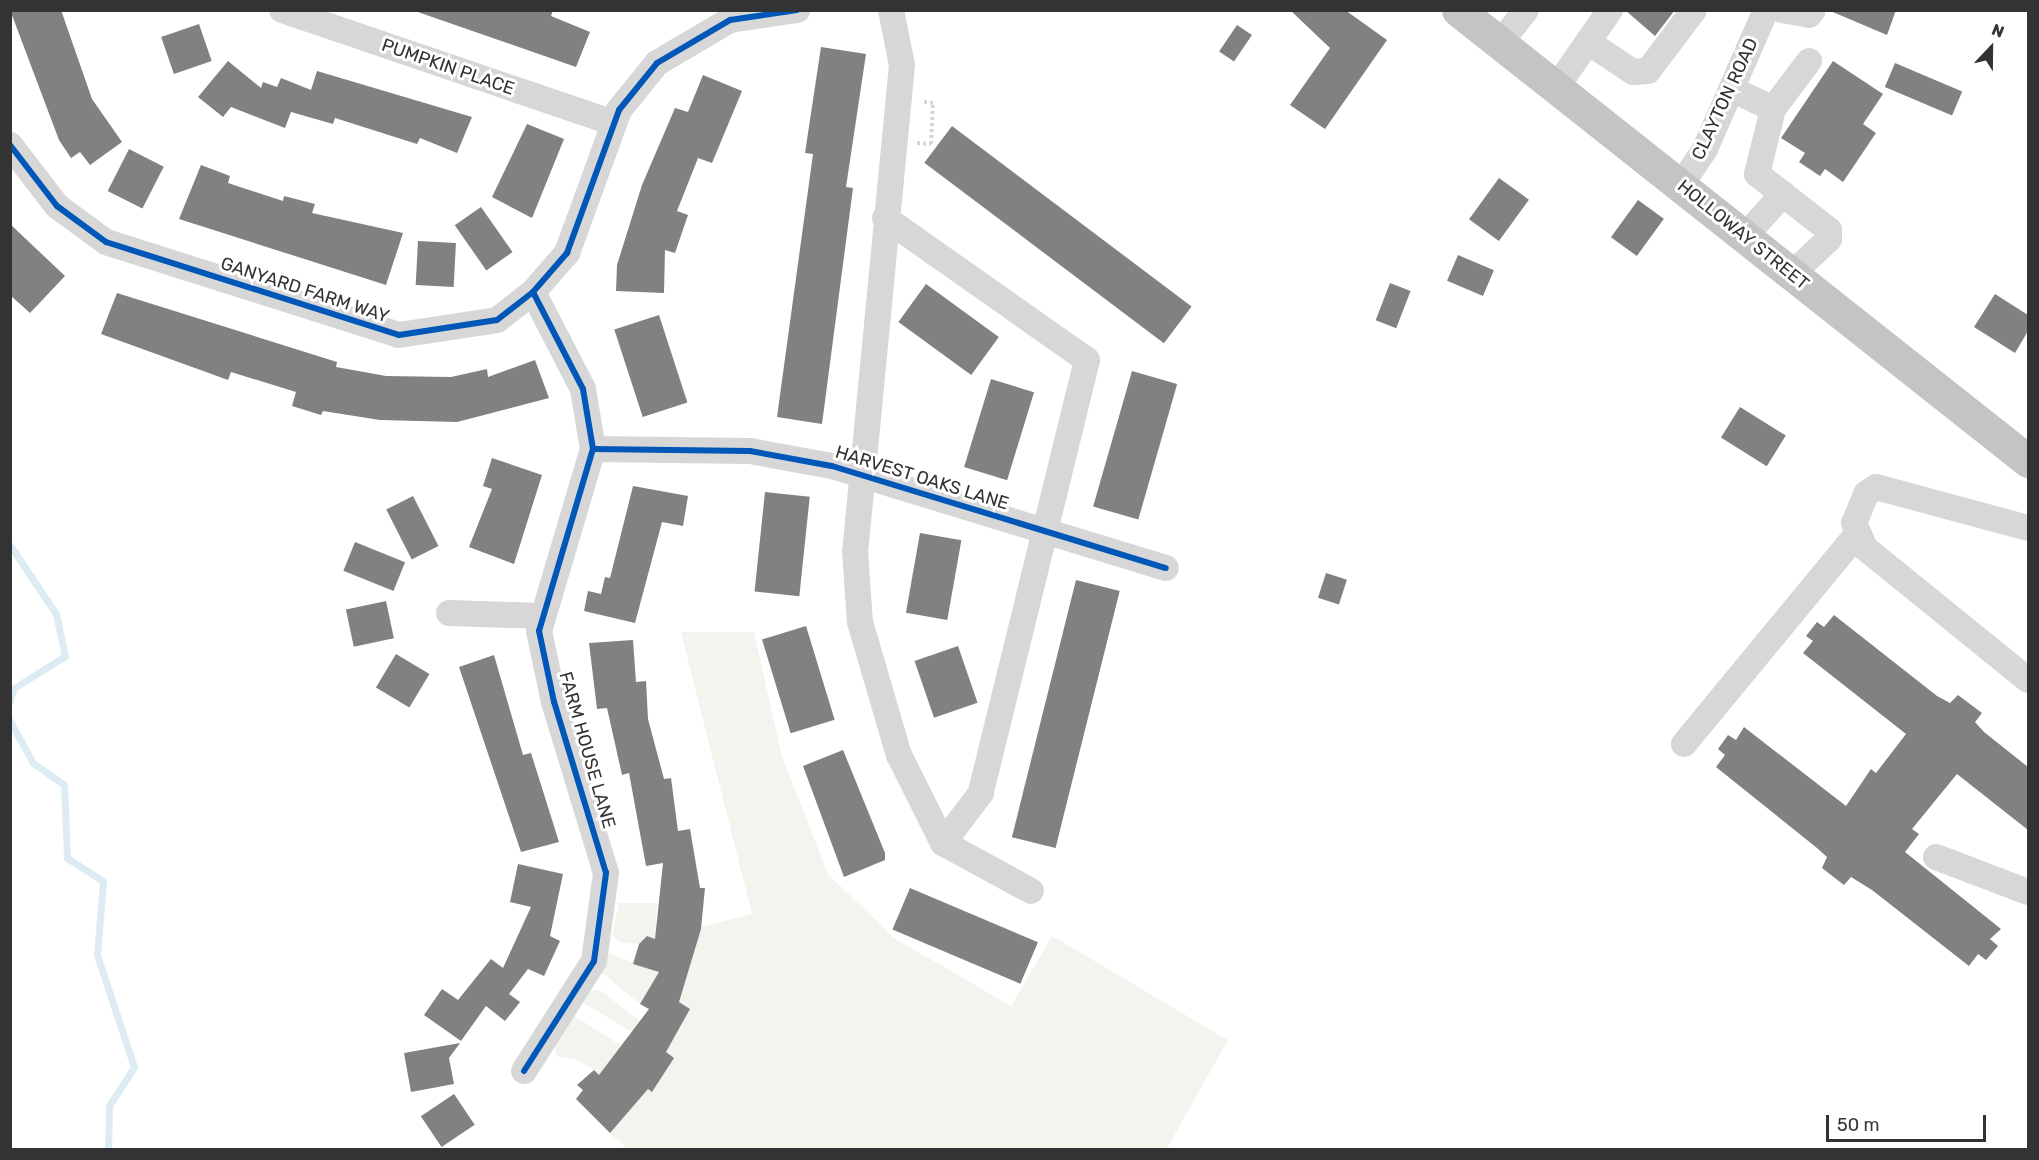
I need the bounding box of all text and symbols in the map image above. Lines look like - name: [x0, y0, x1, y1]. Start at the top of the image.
- north arrow: [1961, 18, 2021, 78]
- text: N: [1989, 20, 2007, 42]
- street label: PUMPKIN PLACE: [379, 34, 517, 100]
- street label: CLAYTON ROAD: [1687, 35, 1763, 163]
- street label: HOLLOWAY STREET: [1673, 175, 1813, 295]
- street label: GANYARD FARM WAY: [218, 252, 392, 328]
- street label: HARVEST OAKS LANE: [832, 441, 1012, 515]
- street label: FARM HOUSE LANE: [554, 669, 620, 831]
- scale bar: [1829, 1103, 1990, 1141]
- text: 50 m: [1837, 1114, 1880, 1136]

